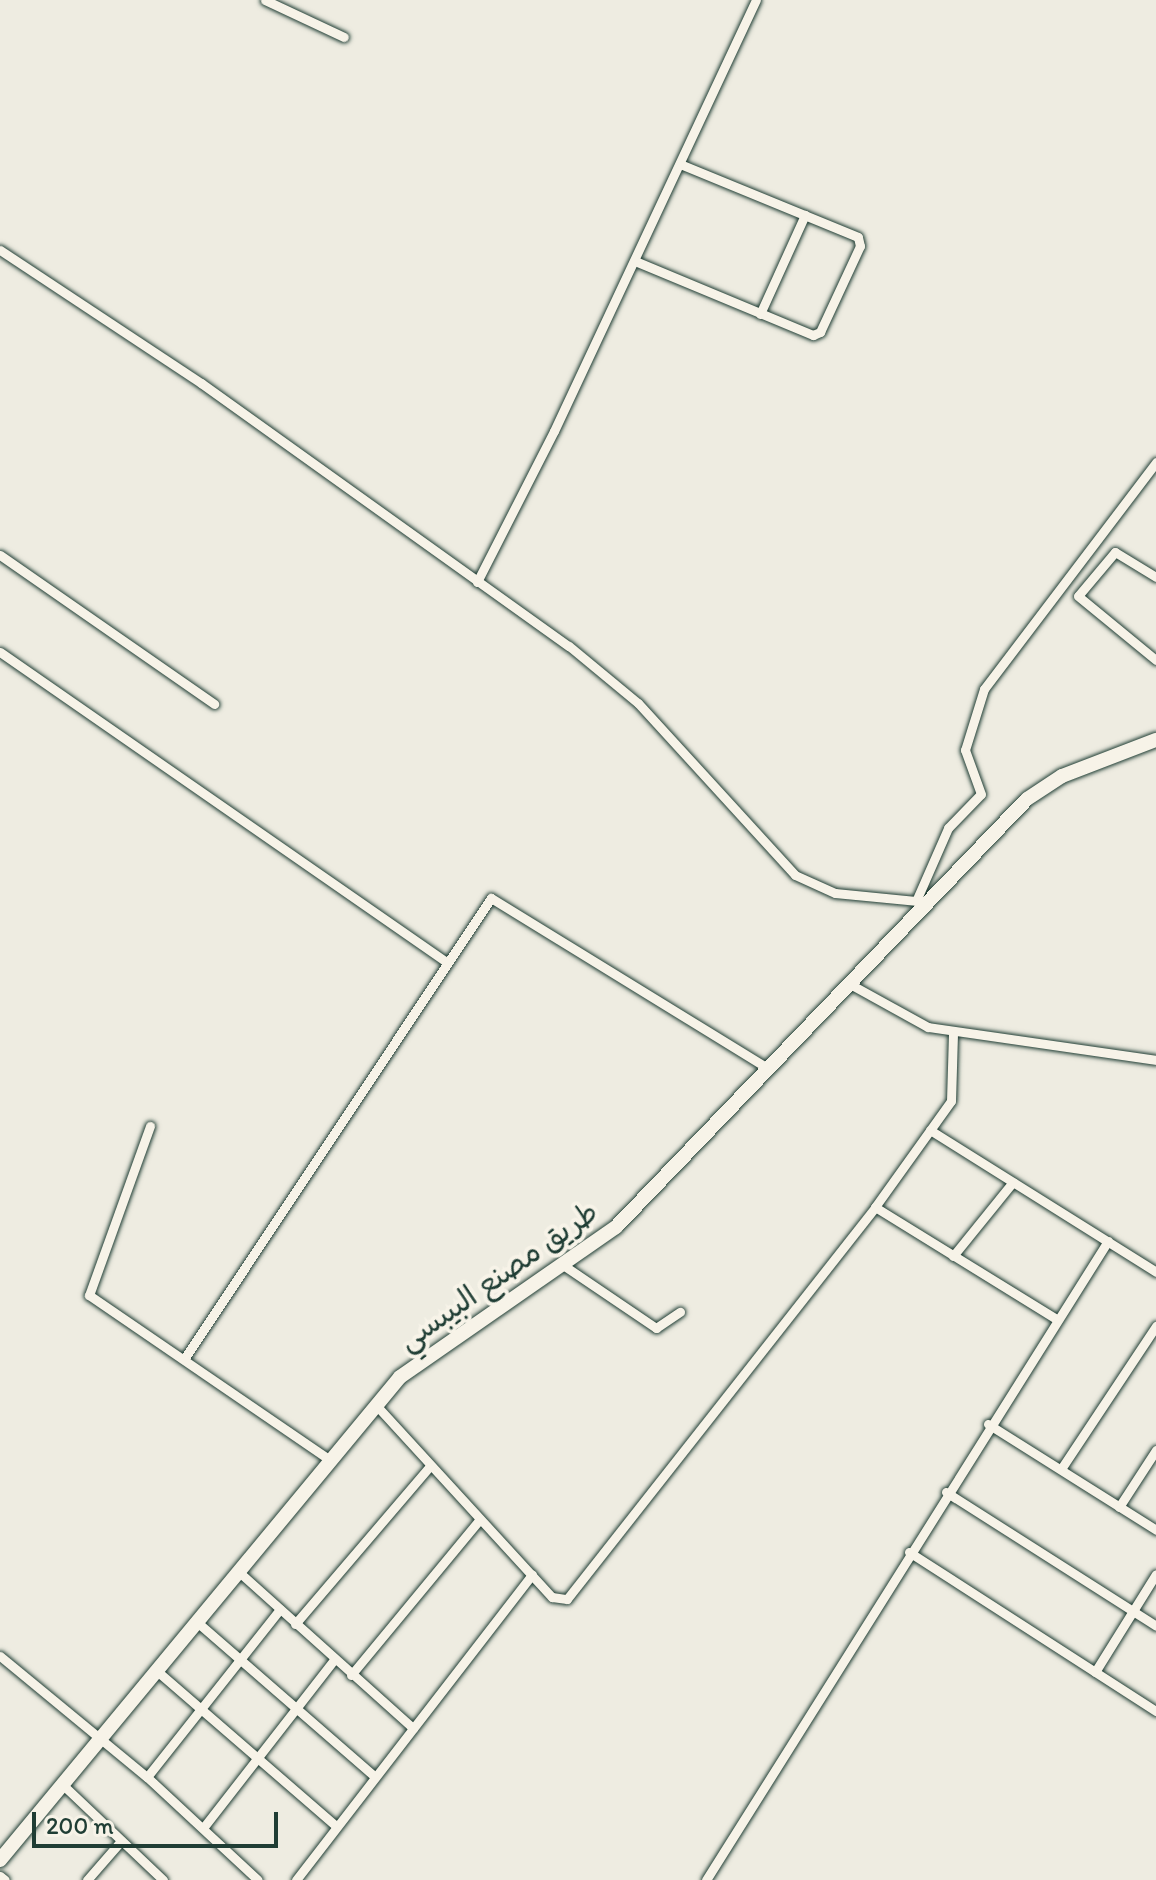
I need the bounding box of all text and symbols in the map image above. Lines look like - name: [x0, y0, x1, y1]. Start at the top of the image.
- street label: طريق مصنع البيبسي: [391, 1194, 605, 1358]
- scale bar: [36, 1796, 282, 1846]
- text: 200 m: [46, 1811, 114, 1840]

